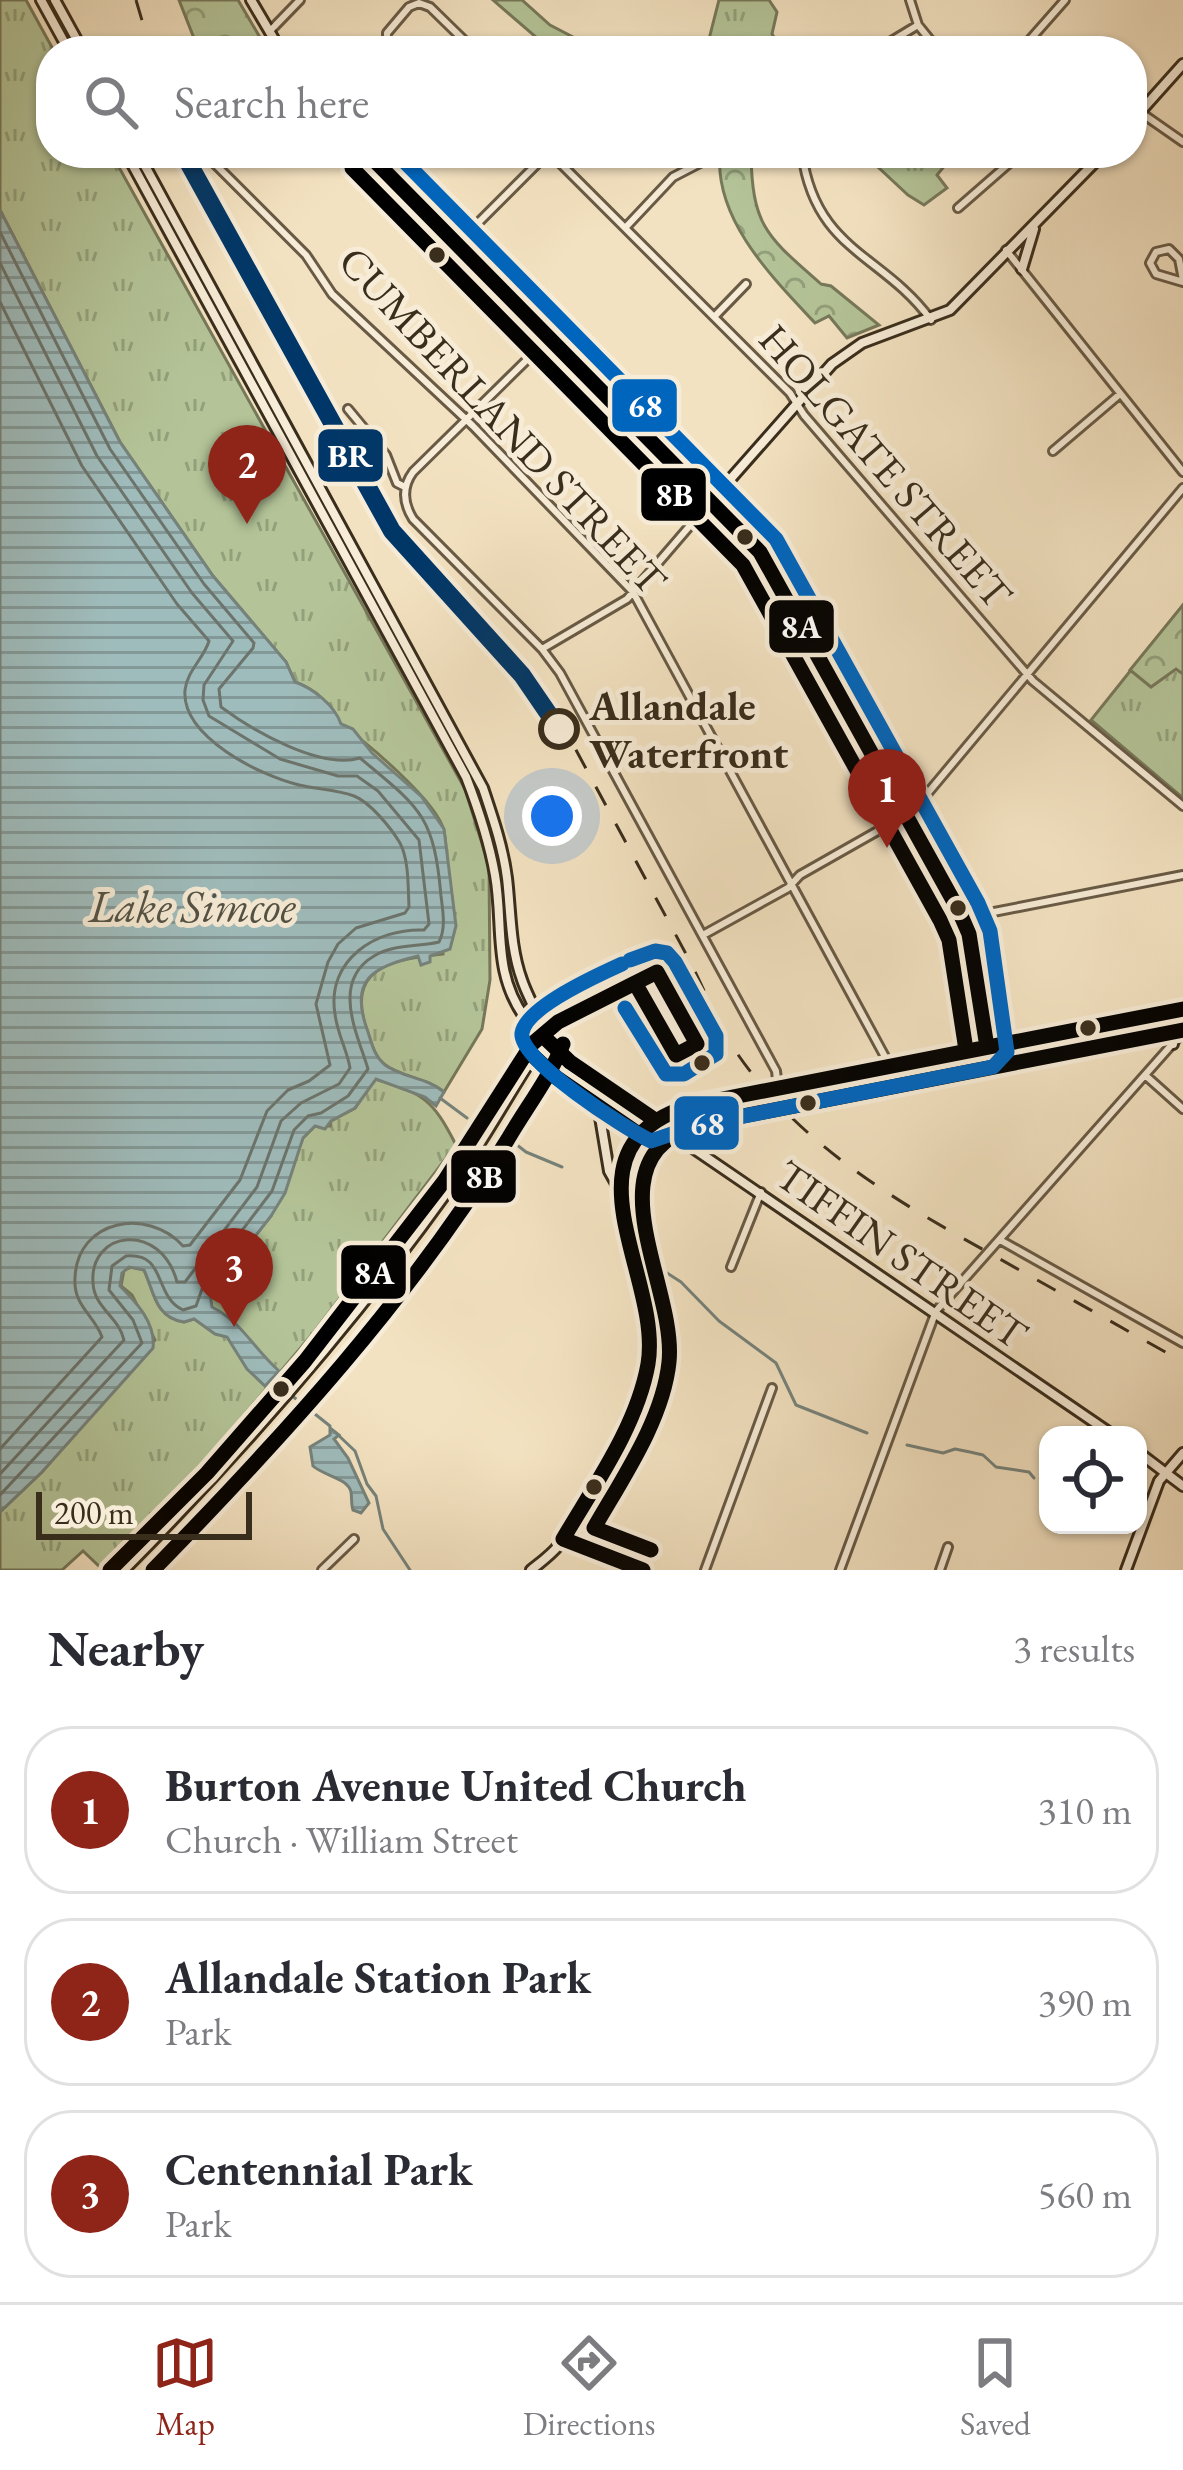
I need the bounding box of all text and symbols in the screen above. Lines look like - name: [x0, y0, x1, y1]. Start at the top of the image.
- search box: [36, 36, 1147, 168]
- icon: search: [78, 69, 144, 135]
- text: Search here: [174, 73, 369, 131]
- street label: CUMBERLAND STREET: [327, 234, 679, 607]
- unlabelled marker: [426, 244, 448, 266]
- street label: HOLGATE STREET: [747, 313, 1025, 621]
- line badge: 68: [610, 377, 679, 434]
- text: 68: [628, 384, 662, 427]
- pin: 2: [208, 425, 286, 524]
- line badge: BR: [316, 427, 385, 484]
- text: BR: [327, 434, 374, 477]
- line badge: 8B: [639, 466, 708, 523]
- text: 8B: [655, 473, 693, 516]
- unlabelled marker: [734, 526, 756, 548]
- line badge: 8A: [767, 598, 836, 655]
- text: 8A: [780, 605, 822, 648]
- place label: Allandale Waterfront: [588, 678, 789, 781]
- marker: Allandale Waterfront: [540, 710, 578, 748]
- pin: 1: [848, 749, 926, 848]
- your location: [522, 786, 582, 846]
- water label: Lake Simcoe: [87, 877, 296, 935]
- unlabelled marker: [947, 897, 969, 919]
- unlabelled marker: [1077, 1017, 1099, 1039]
- unlabelled marker: [691, 1052, 713, 1074]
- unlabelled marker: [797, 1092, 819, 1114]
- line badge: 68: [672, 1094, 741, 1152]
- text: 68: [690, 1102, 724, 1145]
- street label: TIFFIN STREET: [765, 1147, 1039, 1362]
- line badge: 8B: [449, 1148, 518, 1205]
- text: 8B: [465, 1155, 503, 1198]
- pin: 3: [195, 1228, 273, 1327]
- line badge: 8A: [339, 1243, 408, 1301]
- text: 8A: [353, 1251, 395, 1294]
- unlabelled marker: [270, 1378, 292, 1400]
- map controls: [1039, 1426, 1147, 1534]
- button: locate: [1039, 1426, 1147, 1534]
- unlabelled marker: [583, 1476, 605, 1498]
- scale bar: [36, 1486, 252, 1539]
- text: 200 m: [54, 1491, 134, 1534]
- text: Nearby: [48, 1615, 204, 1681]
- text: 3 results: [1013, 1623, 1135, 1674]
- text: Burton Avenue United Church: [165, 1756, 747, 1814]
- text: 1: [80, 1785, 100, 1836]
- text: 310 m: [1038, 1785, 1132, 1836]
- text: Church · William Street: [165, 1814, 518, 1865]
- text: Allandale Station Park: [165, 1948, 591, 2006]
- text: 2: [80, 1977, 100, 2028]
- text: 390 m: [1038, 1977, 1132, 2028]
- text: Park: [165, 2006, 231, 2057]
- text: Centennial Park: [165, 2140, 473, 2198]
- text: 3: [80, 2169, 100, 2220]
- text: 560 m: [1038, 2169, 1132, 2220]
- text: Park: [165, 2198, 231, 2249]
- tab: Map: [152, 2330, 218, 2445]
- tab: Directions: [523, 2330, 656, 2445]
- tab: Saved: [960, 2330, 1031, 2445]

